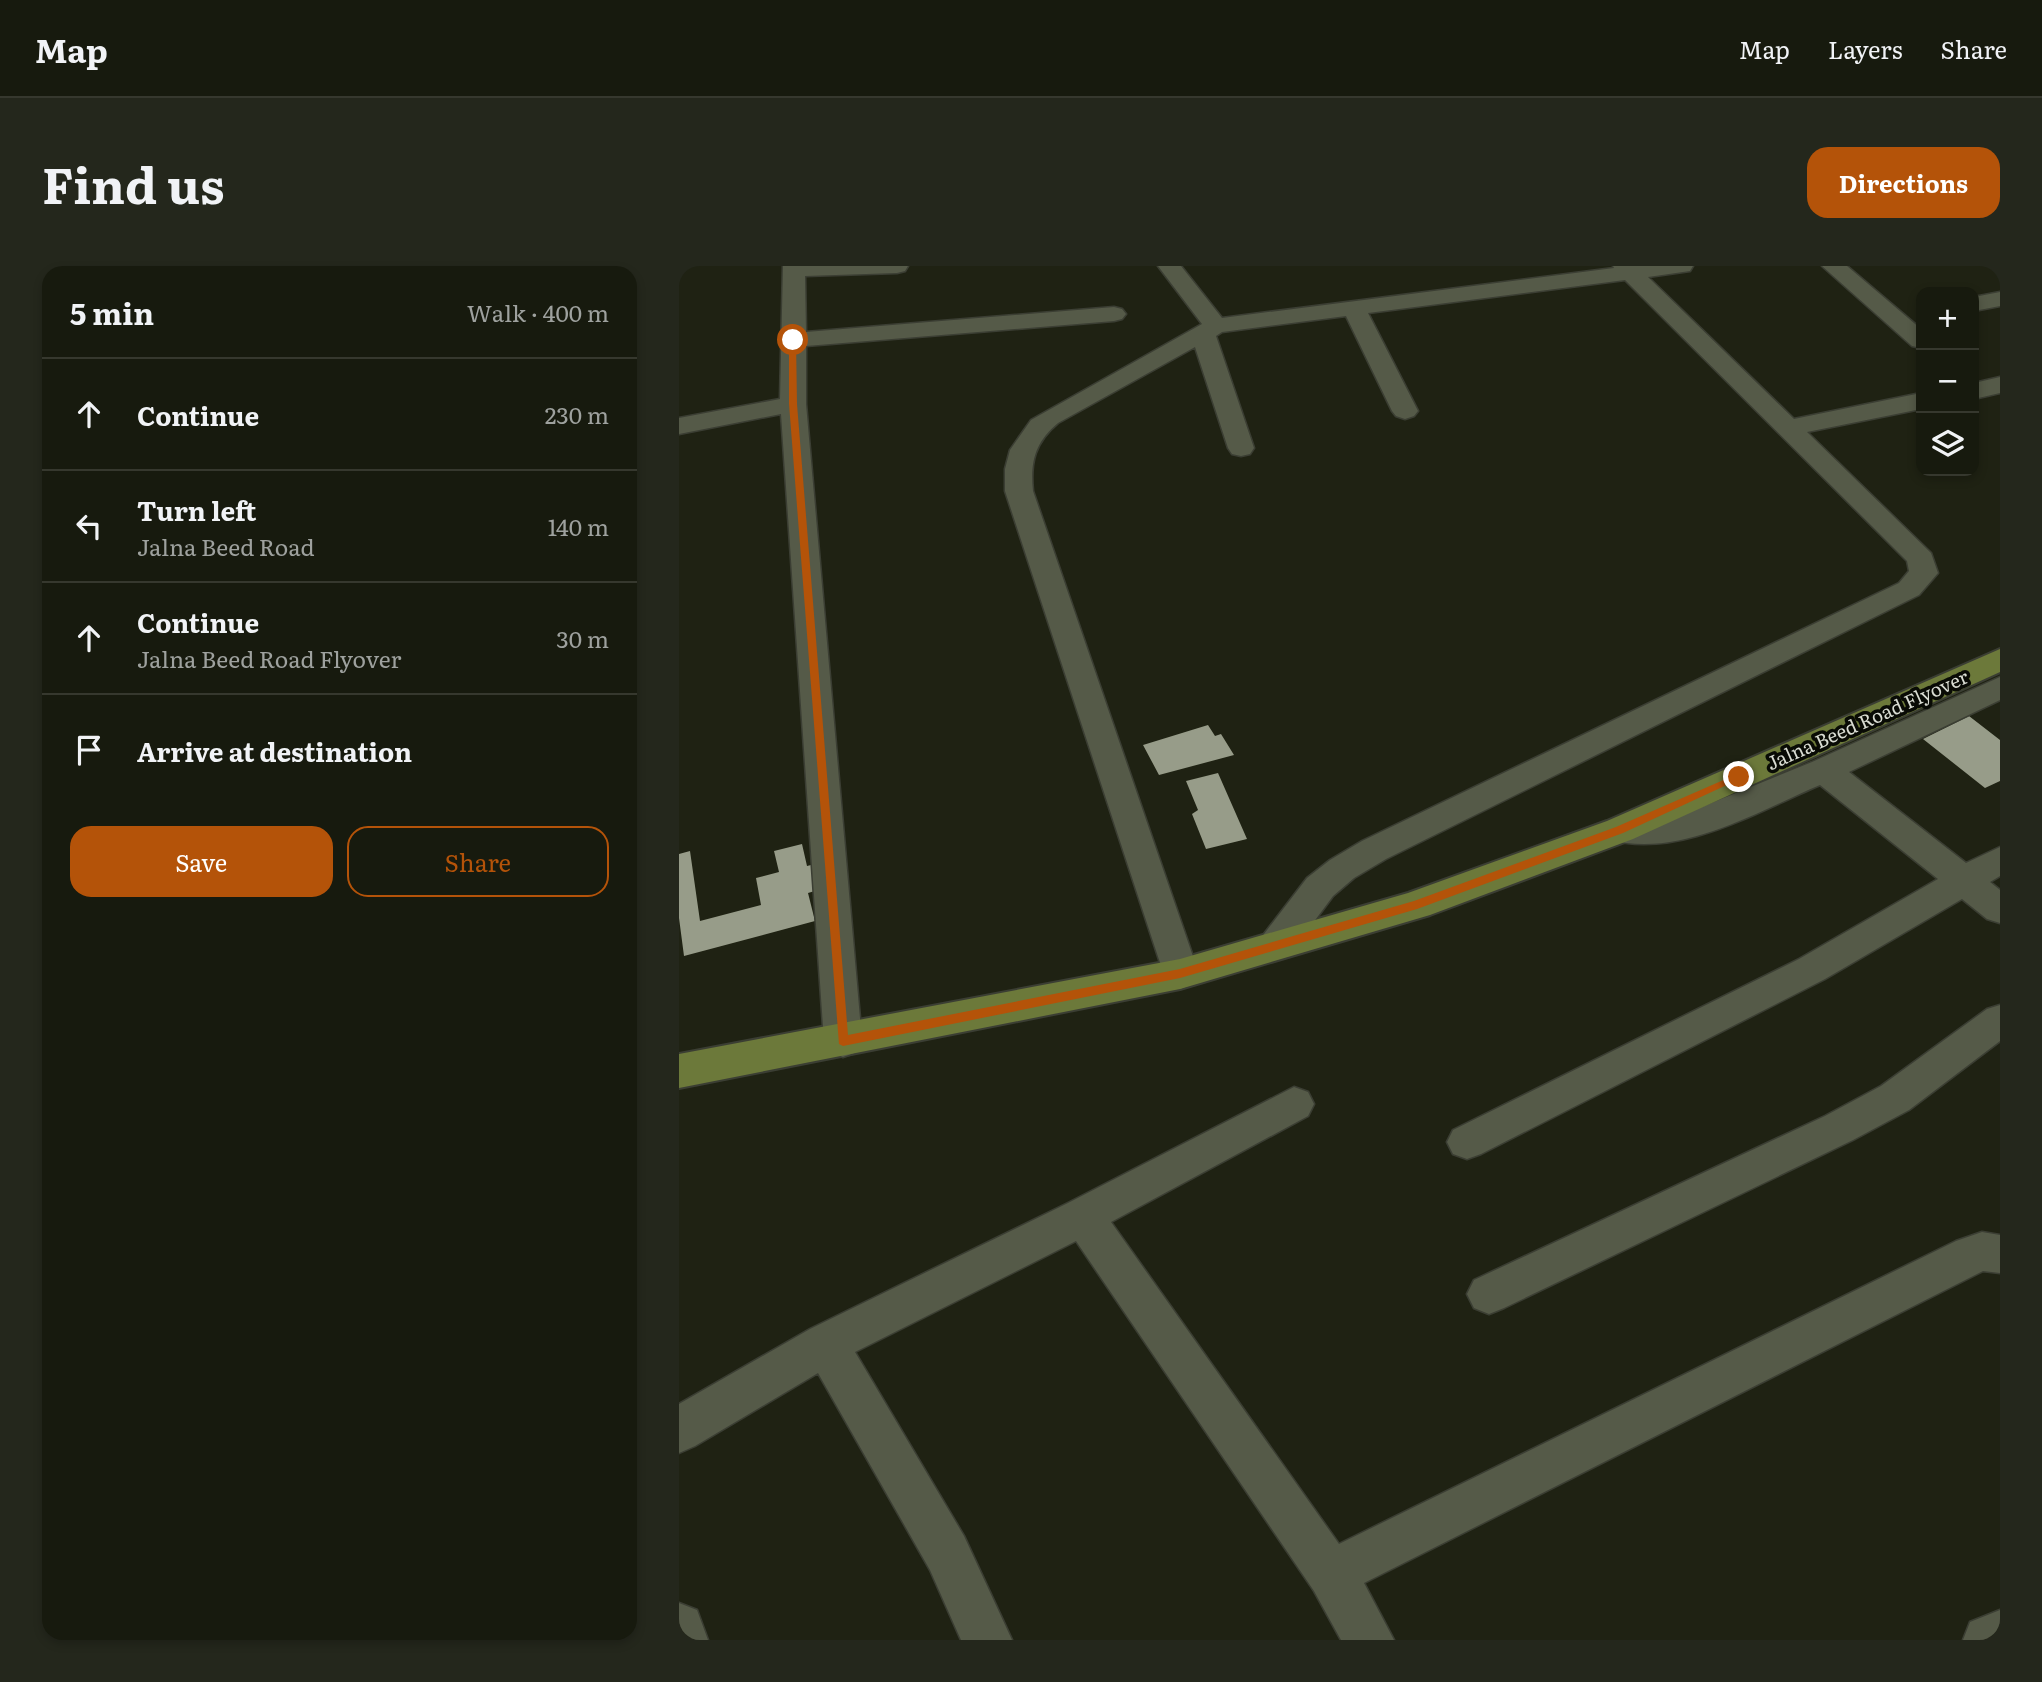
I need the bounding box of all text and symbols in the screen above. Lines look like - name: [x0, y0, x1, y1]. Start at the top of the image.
- text: Map: [35, 24, 108, 73]
- text: Map: [1739, 31, 1790, 66]
- text: Layers: [1828, 31, 1902, 66]
- text: Share: [1940, 31, 2007, 66]
- text: Find us: [42, 146, 225, 219]
- button: Directions: [1807, 147, 2000, 218]
- map controls: [1916, 287, 1979, 476]
- button: +: [1916, 287, 1979, 350]
- text: 5 min: [70, 290, 154, 334]
- text: Walk · 400 m: [467, 295, 609, 329]
- route start: [777, 324, 808, 355]
- button: −: [1916, 350, 1979, 413]
- icon: ahead: [70, 395, 108, 433]
- text: Continue: [137, 395, 259, 434]
- text: 230 m: [545, 397, 609, 431]
- button: layers: [1916, 413, 1979, 476]
- text: Turn left: [137, 490, 256, 529]
- icon: left: [70, 507, 108, 545]
- text: 140 m: [548, 509, 609, 543]
- text: Jalna Beed Road: [137, 529, 315, 563]
- text: Continue: [137, 602, 259, 641]
- icon: ahead: [70, 619, 108, 657]
- text: 30 m: [556, 621, 609, 655]
- text: Jalna Beed Road Flyover: [137, 641, 401, 675]
- street label: Jalna Beed Road Flyover: [1762, 662, 1972, 776]
- icon: arrive: [70, 731, 108, 769]
- text: Arrive at destination: [137, 731, 412, 770]
- route end: [1723, 761, 1754, 792]
- button: Save: [70, 826, 333, 897]
- button: Share: [347, 826, 609, 897]

